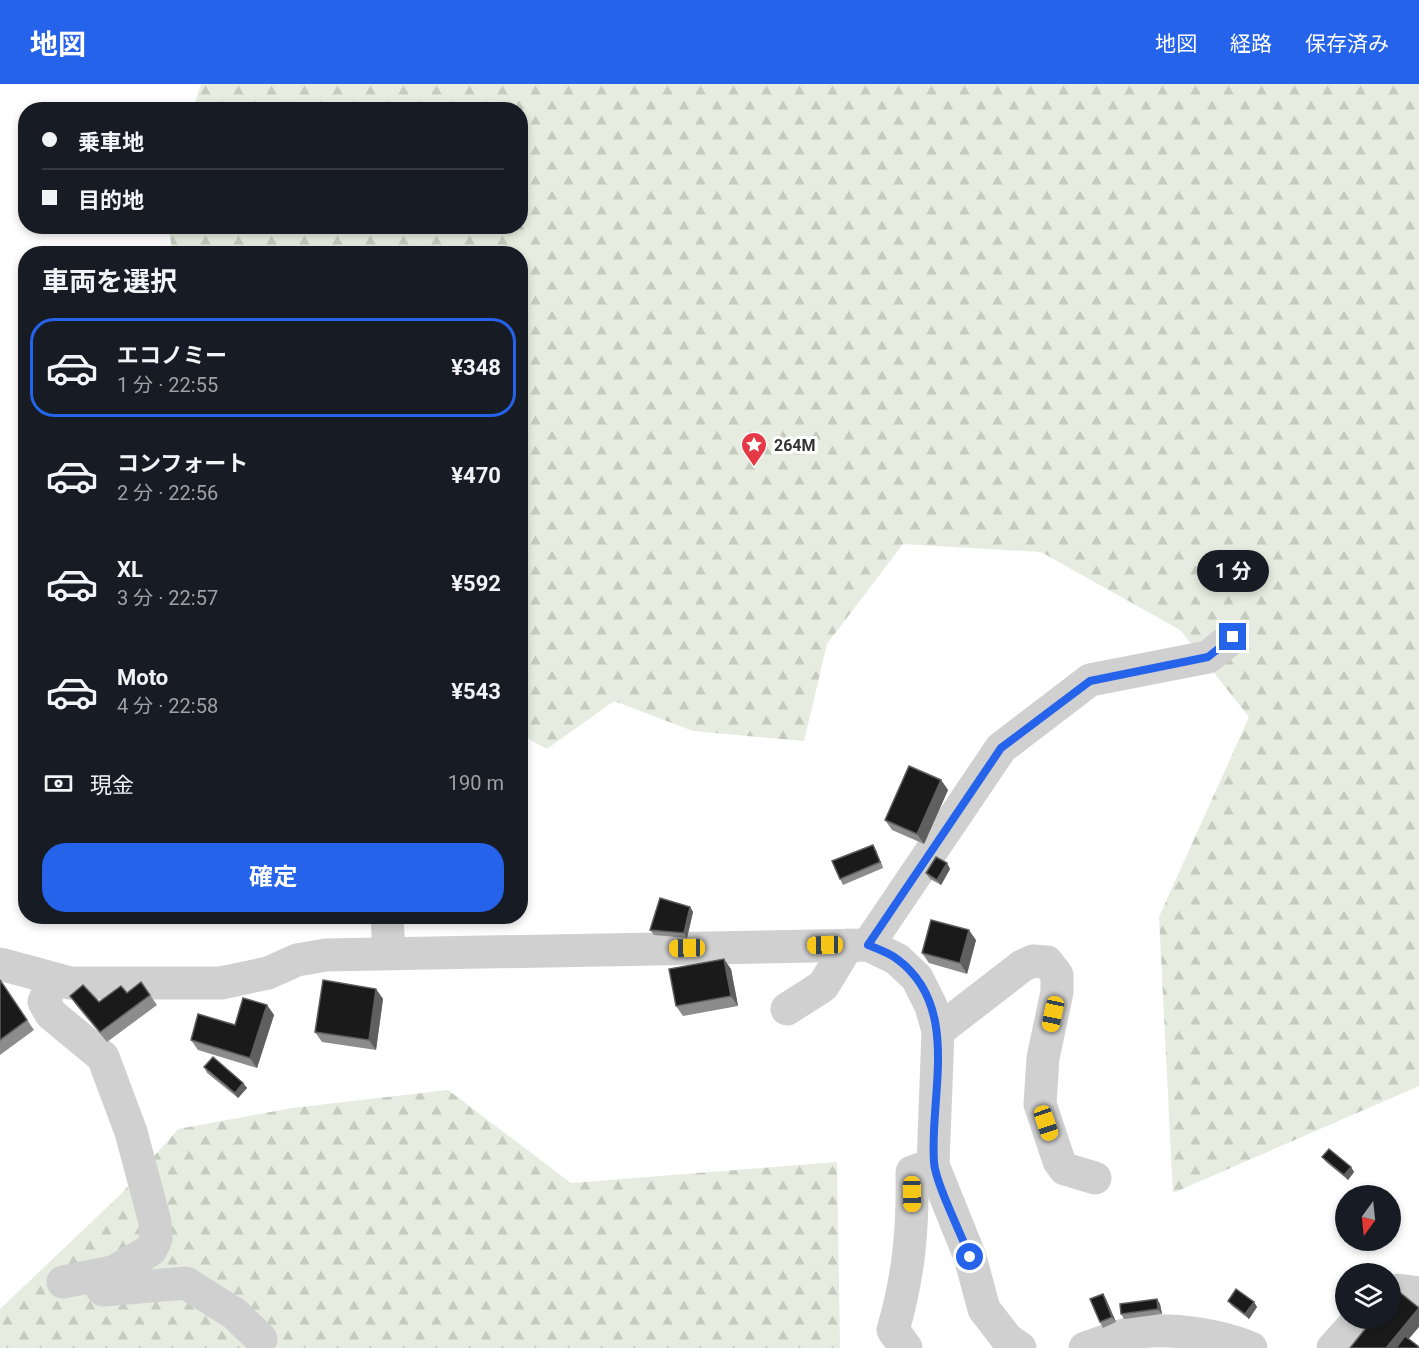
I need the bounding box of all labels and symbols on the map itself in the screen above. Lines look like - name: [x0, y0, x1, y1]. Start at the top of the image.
- place icon: 264M: [739, 430, 769, 468]
- place label: 264M: [774, 436, 816, 455]
- callout: 1 分: [1197, 550, 1269, 592]
- route end: [1219, 623, 1246, 650]
- car: [807, 936, 843, 954]
- car: [669, 939, 705, 957]
- car: [1040, 995, 1066, 1033]
- car: [1032, 1103, 1060, 1143]
- car: [903, 1176, 921, 1212]
- north arrow: [1335, 1185, 1401, 1251]
- route start: [956, 1243, 983, 1270]

